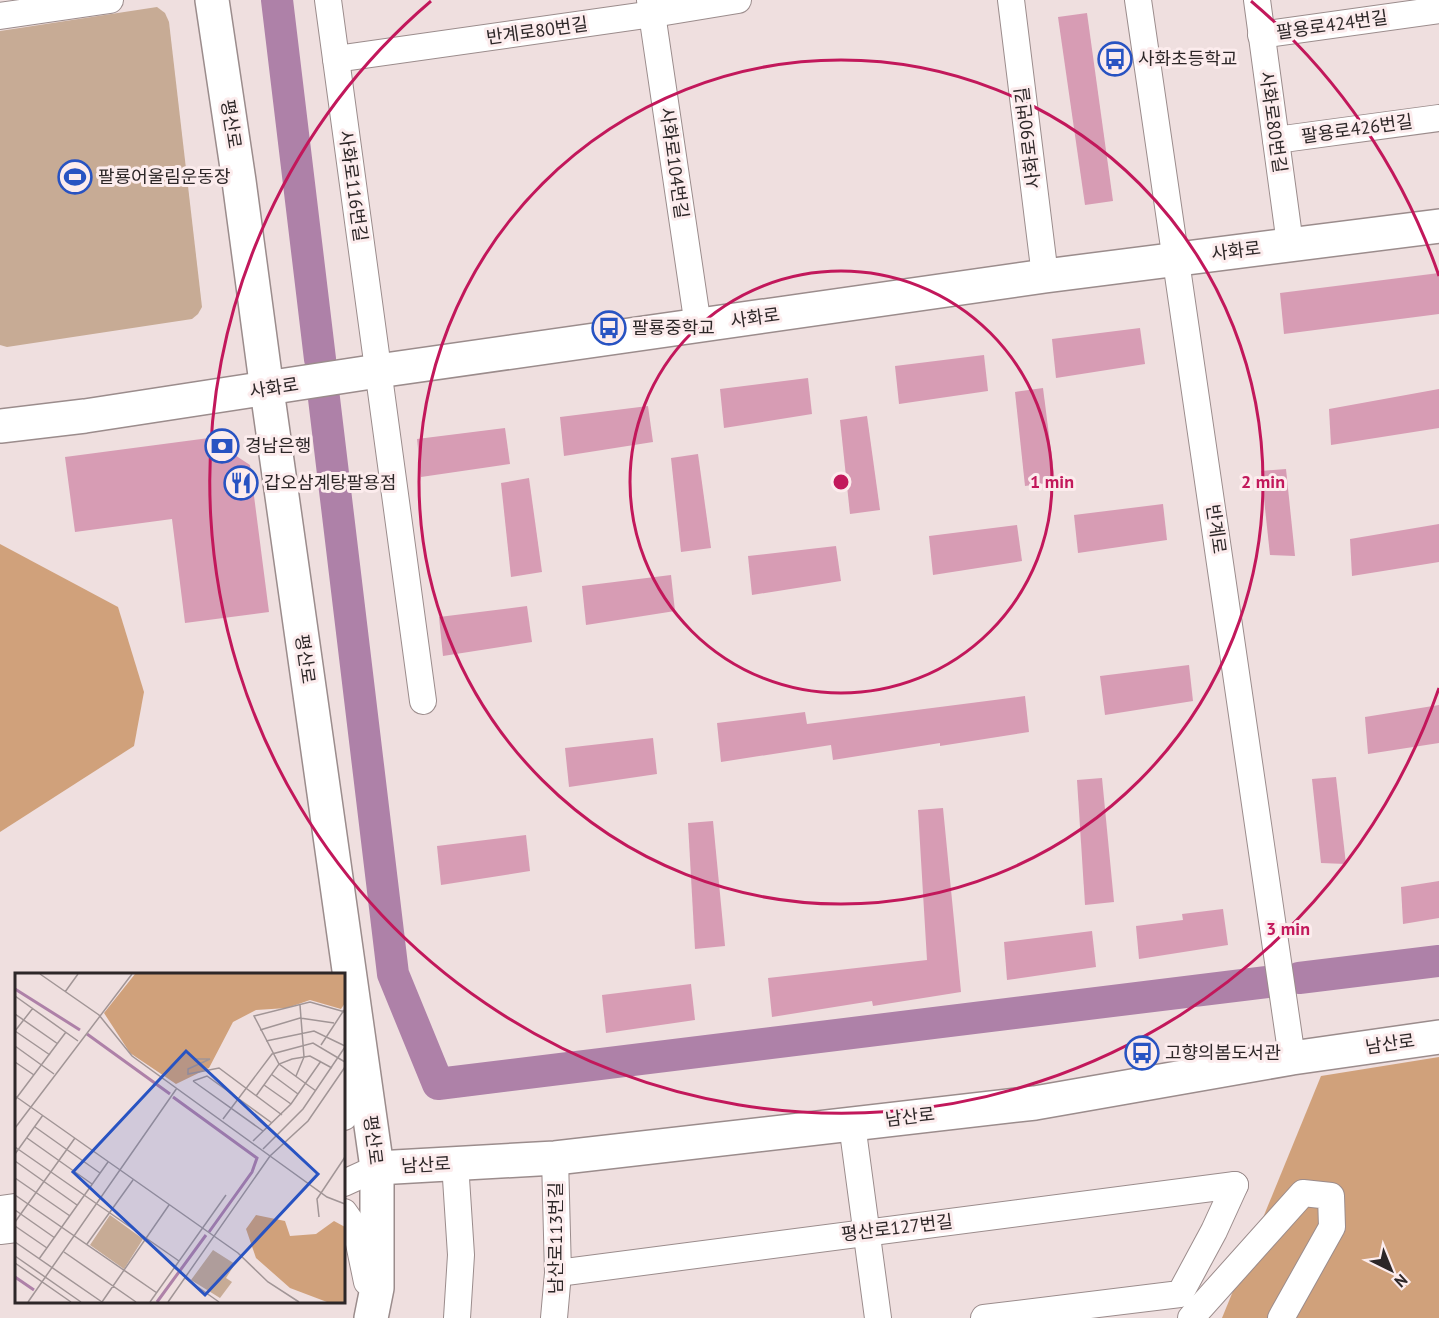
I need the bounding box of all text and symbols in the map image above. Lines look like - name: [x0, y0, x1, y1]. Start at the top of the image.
- street label: 팔용로424번길: [1275, 5, 1389, 44]
- street label: 반계로80번길: [485, 12, 589, 49]
- bus stop icon: 사화초등학교: [1097, 41, 1133, 77]
- place label: 사화초등학교: [1138, 47, 1237, 70]
- street label: 사화로80번길: [1255, 70, 1292, 174]
- street label: 사화로90번길: [1010, 86, 1045, 190]
- street label: 평산로: [216, 98, 247, 150]
- street label: 사화로104번길: [655, 106, 694, 220]
- street label: 팔용로426번길: [1300, 109, 1414, 148]
- street label: 사화로116번길: [334, 129, 373, 243]
- sports icon: 팔룡어울림운동장: [57, 159, 93, 195]
- place label: 팔룡어울림운동장: [98, 165, 230, 188]
- street label: 사화로: [1210, 236, 1262, 265]
- street label: 사화로: [729, 303, 781, 332]
- bus stop icon: 팔룡중학교: [591, 310, 627, 346]
- place label: 팔룡중학교: [632, 316, 715, 339]
- street label: 사화로: [248, 372, 300, 403]
- bank icon: 경남은행: [204, 428, 240, 464]
- place label: 경남은행: [245, 434, 311, 457]
- restaurant icon: 갑오삼계탕팔용점: [223, 465, 259, 501]
- text: 1 min: [1030, 470, 1074, 493]
- text: 2 min: [1241, 470, 1285, 493]
- place label: 갑오삼계탕팔용점: [264, 471, 396, 494]
- centre of rings: [831, 472, 851, 492]
- street label: 반계로: [1202, 503, 1231, 555]
- street label: 평산로: [291, 633, 320, 685]
- text: 3 min: [1266, 917, 1310, 940]
- inset map: [15, 973, 345, 1303]
- street label: 남산로: [1364, 1029, 1416, 1058]
- bus stop icon: 고향의봄도서관: [1124, 1035, 1160, 1071]
- place label: 고향의봄도서관: [1165, 1041, 1281, 1064]
- street label: 남산로: [884, 1102, 936, 1131]
- street label: 평산로: [359, 1114, 388, 1166]
- street label: 남산로: [401, 1152, 451, 1177]
- street label: 남산로113번길: [544, 1182, 567, 1294]
- street label: 평산로127번길: [840, 1209, 954, 1246]
- north arrow: [1361, 1240, 1421, 1300]
- text: N: [1391, 1270, 1412, 1292]

